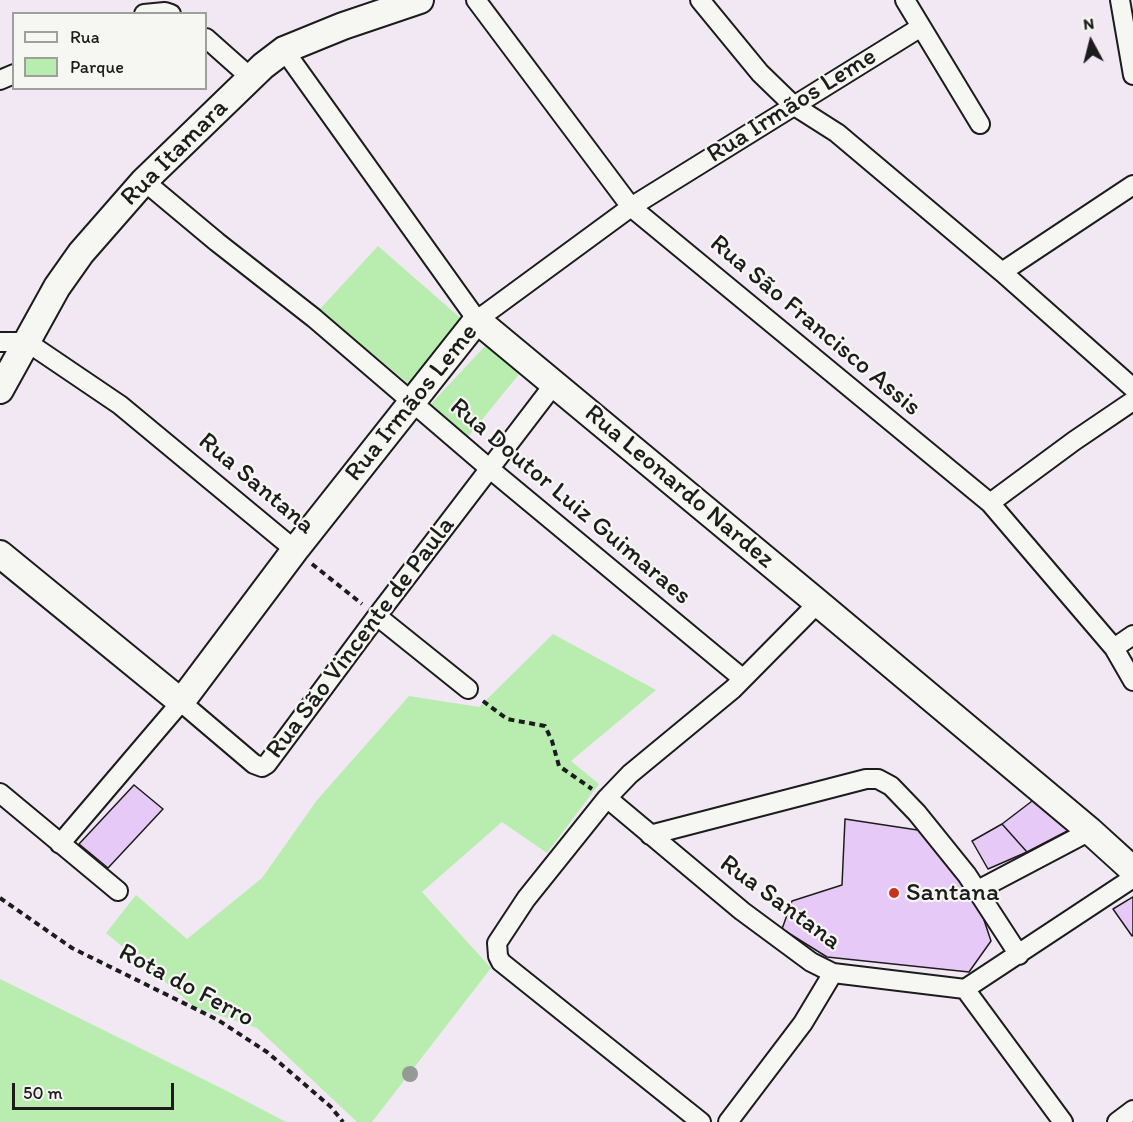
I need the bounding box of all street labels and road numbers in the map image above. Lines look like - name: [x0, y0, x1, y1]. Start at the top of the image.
- street label: Rua Irmãos Leme: [702, 41, 882, 171]
- street label: Rua Itamara: [115, 93, 235, 213]
- street label: Rua São Francisco Assis: [703, 228, 927, 424]
- street label: Rua Irmãos Leme: [339, 318, 485, 488]
- street label: Rua Doutor Luiz Guimaraes: [443, 392, 697, 612]
- street label: Rua Leonardo Nardez: [578, 398, 780, 576]
- street label: Rua Santana: [191, 426, 321, 542]
- street label: Rua São Vincente de Paula: [260, 511, 462, 765]
- street label: Rua Santana: [713, 849, 847, 957]
- street label: Rota do Ferro: [113, 937, 259, 1035]

